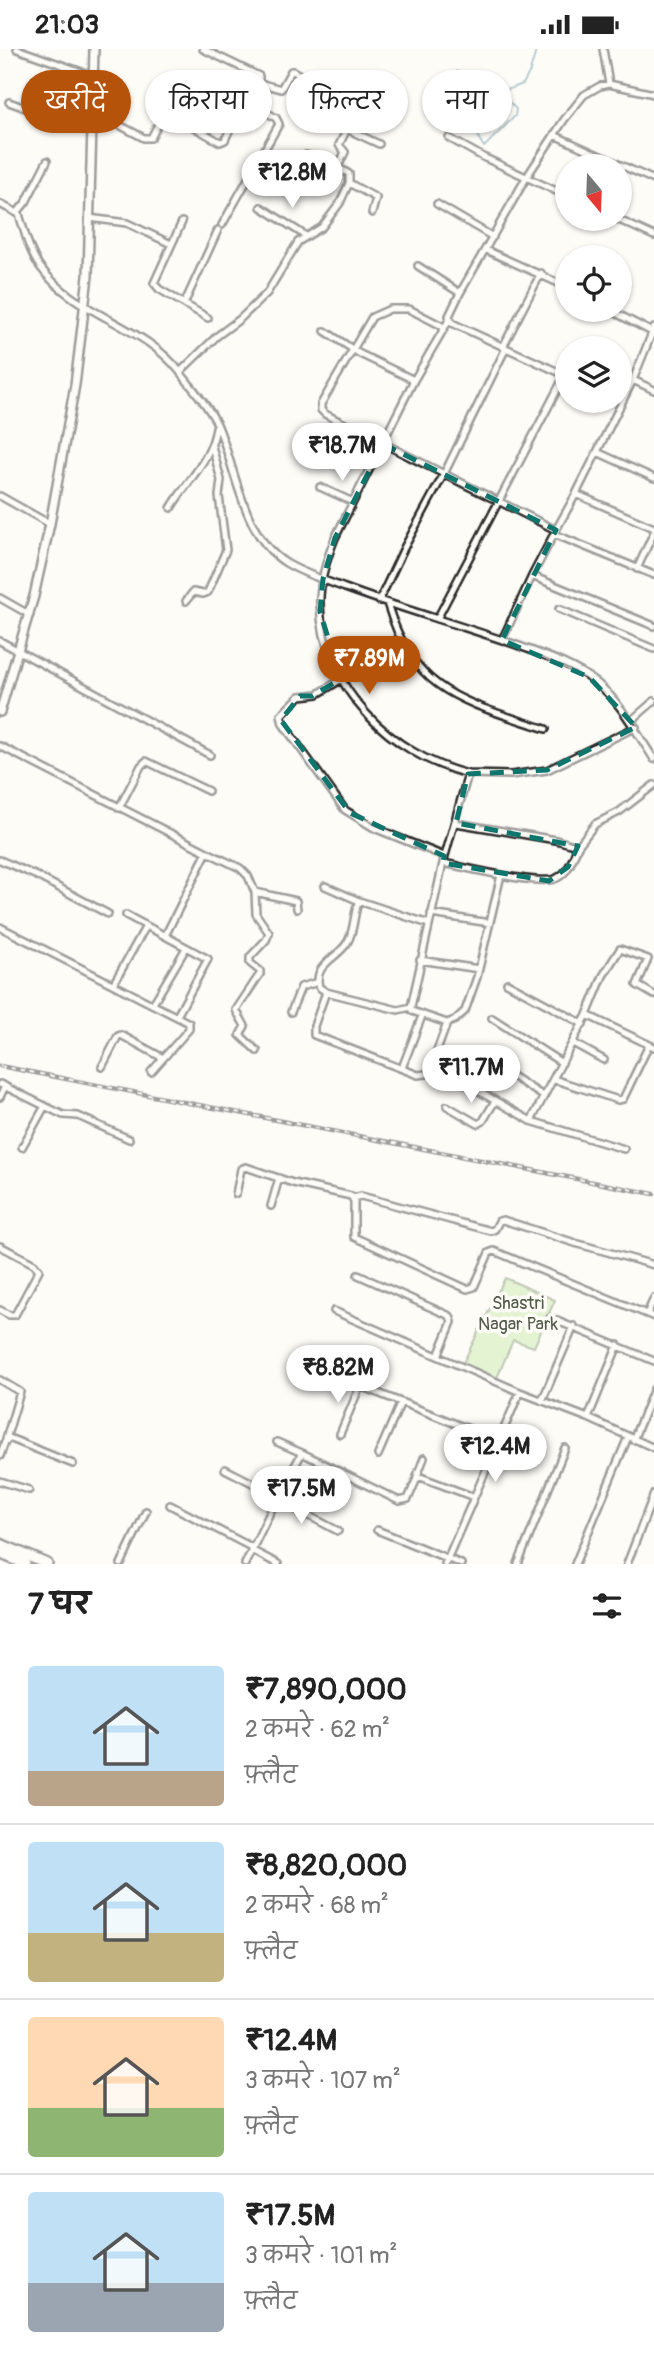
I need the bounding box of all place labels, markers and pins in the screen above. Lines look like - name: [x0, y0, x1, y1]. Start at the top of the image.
- pin: ₹12.8M: [235, 151, 349, 210]
- pin: ₹18.7M: [285, 423, 399, 483]
- pin: ₹7.89M: [312, 637, 426, 696]
- pin: ₹11.7M: [414, 1045, 528, 1105]
- pin: ₹8.82M: [281, 1345, 395, 1405]
- pin: ₹12.4M: [438, 1425, 552, 1484]
- pin: ₹17.5M: [244, 1467, 358, 1526]

